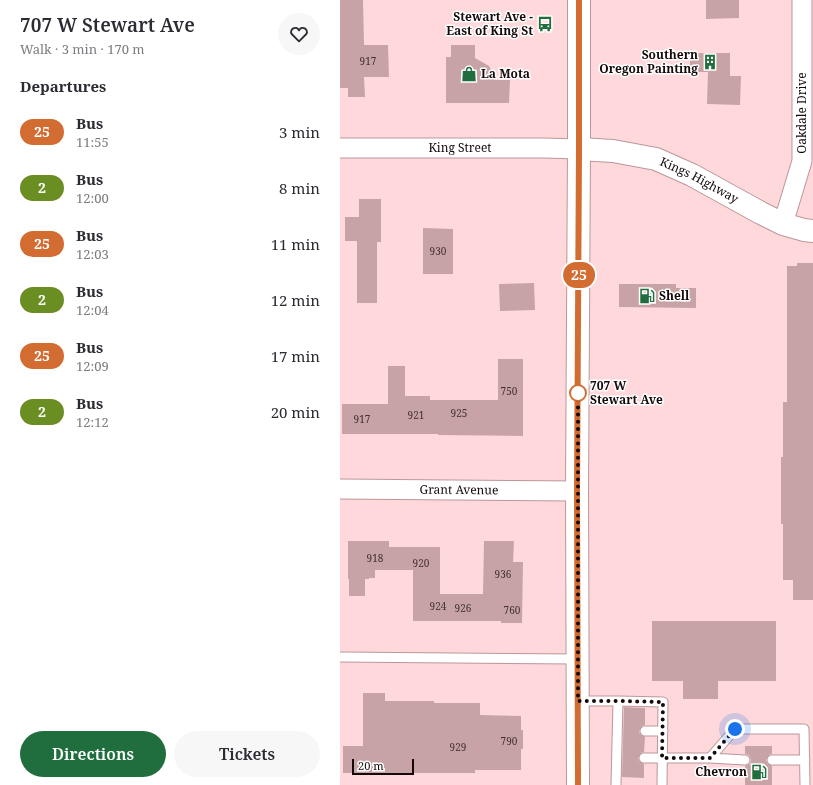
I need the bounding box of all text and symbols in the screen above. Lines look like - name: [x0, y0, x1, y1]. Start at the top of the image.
- place label: Stewart Ave - East of King St: [446, 8, 533, 39]
- text: 707 W Stewart Ave: [20, 12, 195, 38]
- button: heart: [278, 13, 320, 55]
- bus stop icon: Stewart Ave - East of King St: [536, 15, 554, 33]
- text: Walk · 3 min · 170 m: [20, 40, 145, 58]
- place label: Southern Oregon Painting: [599, 46, 698, 77]
- building icon: Southern Oregon Painting: [701, 53, 719, 71]
- house number: 917: [360, 54, 377, 68]
- shop icon: La Mota: [460, 65, 478, 83]
- place label: La Mota: [481, 65, 530, 82]
- street label: Oakdale Drive: [793, 72, 810, 154]
- text: Departures: [20, 76, 106, 96]
- text: Bus: [76, 113, 103, 133]
- text: 25: [34, 122, 50, 141]
- text: 3 min: [279, 122, 320, 142]
- text: 11:55: [76, 133, 109, 151]
- street label: King Street: [428, 139, 492, 156]
- street label: Kings Highway: [657, 153, 742, 207]
- text: Bus: [76, 169, 103, 189]
- text: 2: [38, 178, 46, 197]
- text: 8 min: [279, 178, 320, 198]
- text: 12:00: [76, 189, 109, 207]
- text: Bus: [76, 225, 103, 245]
- text: 25: [34, 234, 50, 253]
- text: 11 min: [271, 234, 320, 254]
- house number: 930: [430, 244, 447, 258]
- text: 12:03: [76, 245, 109, 263]
- line badge: 25: [561, 262, 597, 288]
- text: 25: [571, 265, 587, 284]
- text: Bus: [76, 281, 103, 301]
- fuel station icon: Shell: [638, 287, 656, 305]
- place label: Shell: [659, 287, 690, 304]
- text: 2: [38, 290, 46, 309]
- text: 12 min: [271, 290, 320, 310]
- text: 12:04: [76, 301, 109, 319]
- text: Bus: [76, 337, 103, 357]
- text: 25: [34, 346, 50, 365]
- text: 17 min: [271, 346, 320, 366]
- text: 12:09: [76, 357, 109, 375]
- place label: 707 W Stewart Ave: [590, 377, 663, 408]
- house number: 750: [501, 384, 518, 398]
- marker: 707 W Stewart Ave: [569, 384, 587, 402]
- text: Bus: [76, 393, 103, 413]
- text: 2: [38, 402, 46, 421]
- text: 20 min: [271, 402, 320, 422]
- house number: 925: [451, 406, 467, 420]
- house number: 921: [408, 408, 424, 422]
- house number: 917: [354, 412, 371, 426]
- text: 12:12: [76, 413, 109, 431]
- street label: Grant Avenue: [420, 481, 498, 498]
- house number: 918: [367, 551, 384, 565]
- house number: 920: [413, 556, 430, 570]
- house number: 936: [495, 567, 512, 581]
- house number: 924: [430, 599, 447, 613]
- house number: 926: [455, 601, 472, 615]
- house number: 760: [504, 603, 521, 617]
- your location: [725, 719, 745, 739]
- button: Directions: [20, 731, 166, 777]
- button: Tickets: [174, 731, 320, 777]
- house number: 790: [501, 734, 518, 748]
- house number: 929: [450, 740, 466, 754]
- scale bar: [352, 757, 414, 776]
- text: 20 m: [358, 758, 384, 773]
- place label: Chevron: [695, 763, 747, 780]
- fuel station icon: Chevron: [750, 763, 768, 781]

